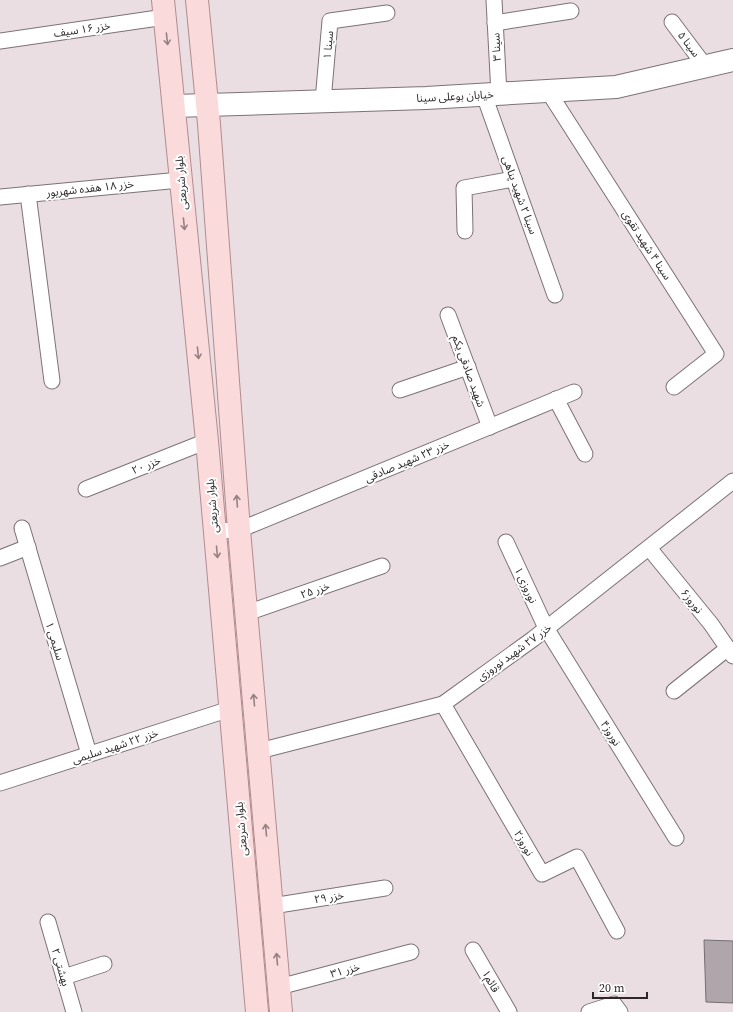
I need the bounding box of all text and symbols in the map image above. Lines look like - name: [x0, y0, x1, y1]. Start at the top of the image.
- street label: خزر ۱۶ سیف: [53, 18, 112, 41]
- street label: سینا ۵: [674, 28, 703, 61]
- street label: سینا ۱: [320, 30, 337, 60]
- one-way arrow: [163, 32, 171, 45]
- street label: سینا ۳: [488, 32, 505, 62]
- street label: خیابان بوعلی سینا: [416, 87, 495, 106]
- street label: سینا ۲ شهید پناهی: [498, 154, 541, 237]
- street label: بلوار شریعتی: [172, 155, 191, 211]
- street label: خزر ۱۸ هفده شهریور: [45, 176, 135, 201]
- street label: سینا ۴ شهید تقوی: [618, 208, 675, 283]
- one-way arrow: [181, 217, 188, 230]
- street label: شهید صادقی یکم: [448, 333, 489, 410]
- one-way arrow: [194, 346, 201, 359]
- street label: خزر ۲۳ شهید صادقی: [363, 437, 452, 486]
- street label: خزر ۲۰: [129, 453, 163, 478]
- street label: بلوار شریعتی: [203, 478, 222, 534]
- one-way arrow: [234, 495, 241, 508]
- one-way arrow: [213, 545, 220, 558]
- street label: نوروزی ۱: [511, 565, 540, 606]
- street label: خزر ۲۵: [299, 578, 332, 602]
- street label: نوروز۶: [677, 586, 706, 617]
- street label: سلیمی ۱: [42, 620, 68, 663]
- street label: خزر ۲۷ شهید نوروزی: [474, 620, 555, 685]
- one-way arrow: [251, 694, 258, 707]
- street label: نوروز۴: [597, 718, 624, 749]
- street label: خزر ۲۲ شهید سلیمی: [70, 725, 161, 767]
- street label: بلوار شریعتی: [232, 801, 251, 857]
- one-way arrow: [262, 824, 269, 837]
- street label: نوروز۲: [510, 828, 537, 859]
- street label: خزر ۲۹: [313, 888, 346, 907]
- street label: بهشتی ۲: [48, 946, 73, 988]
- one-way arrow: [273, 953, 281, 966]
- street label: خزر ۳۱: [329, 959, 362, 982]
- street label: قائم۱: [477, 967, 503, 996]
- scale bar: [593, 974, 647, 1000]
- text: 20 m: [599, 980, 625, 996]

